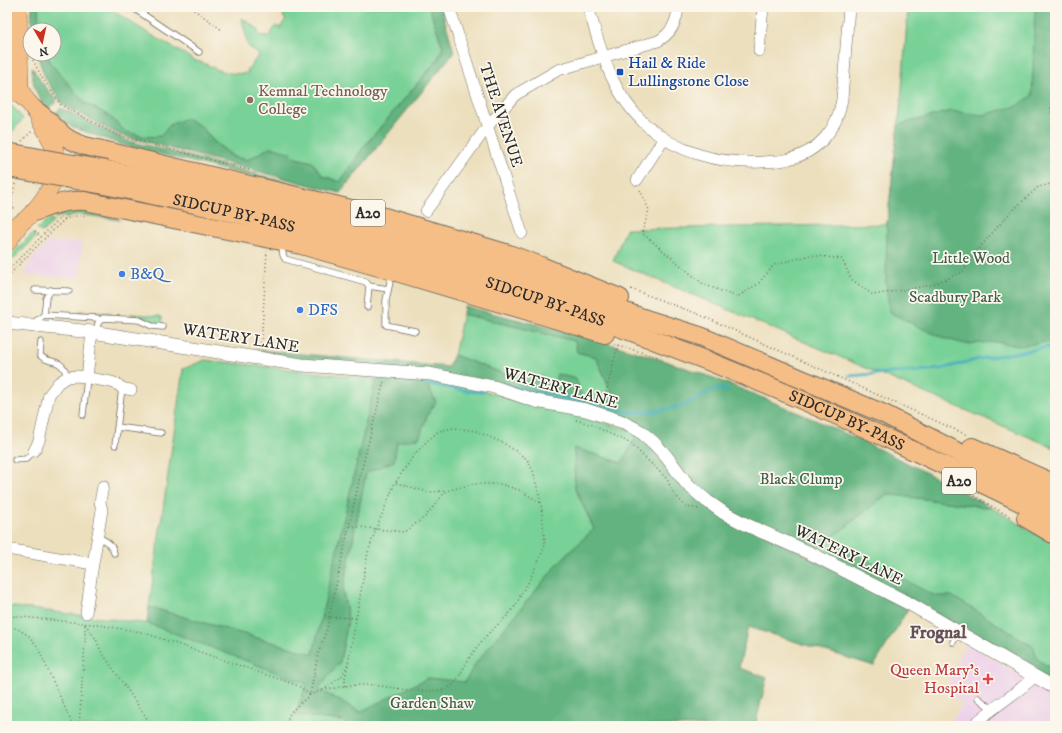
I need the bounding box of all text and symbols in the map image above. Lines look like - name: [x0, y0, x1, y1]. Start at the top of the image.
- north arrow: [22, 22, 62, 62]
- text: N: [38, 43, 49, 59]
- place label: Hail & Ride Lullingstone Close: [628, 53, 749, 91]
- street label: THE AVENUE: [475, 60, 527, 170]
- marker: Hail & Ride Lullingstone Close: [615, 67, 625, 77]
- place label: Kemnal Technology College: [258, 81, 388, 119]
- marker: Kemnal Technology College: [245, 95, 255, 105]
- street label: SIDCUP BY-PASS: [171, 190, 297, 237]
- road number: A20: [351, 200, 385, 226]
- park label: Little Wood: [932, 248, 1010, 268]
- place label: B&Q: [130, 264, 171, 284]
- marker: B&Q: [117, 269, 127, 279]
- street label: SIDCUP BY-PASS: [483, 272, 608, 331]
- park label: Scadbury Park: [909, 287, 1001, 307]
- place label: DFS: [308, 300, 338, 320]
- marker: DFS: [295, 305, 305, 315]
- street label: WATERY LANE: [180, 319, 301, 357]
- street label: WATERY LANE: [501, 363, 620, 413]
- street label: SIDCUP BY-PASS: [786, 386, 908, 455]
- road number: A20: [942, 468, 976, 494]
- park label: Black Clump: [759, 469, 843, 489]
- street label: WATERY LANE: [791, 520, 906, 590]
- district label: Frognal: [910, 622, 967, 644]
- place label: Queen Mary's Hospital: [890, 660, 979, 698]
- marker: Queen Mary's Hospital: [982, 673, 994, 685]
- park label: Garden Shaw: [390, 693, 475, 713]

